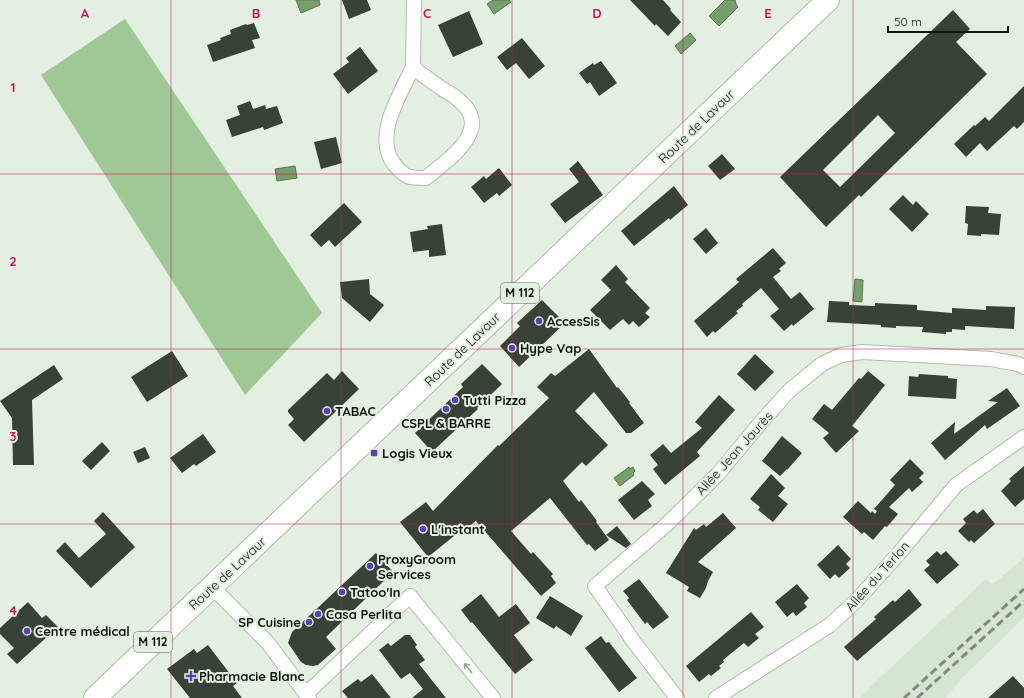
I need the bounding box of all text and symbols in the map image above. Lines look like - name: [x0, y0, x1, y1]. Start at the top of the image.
- text: A: [81, 5, 90, 21]
- text: B: [252, 5, 260, 21]
- text: C: [423, 5, 431, 21]
- text: D: [592, 5, 602, 21]
- text: E: [764, 5, 772, 21]
- scale bar: [888, 8, 1008, 34]
- text: 50 m: [894, 14, 922, 29]
- text: 1: [10, 79, 16, 95]
- street label: Route de Lavaur: [655, 86, 737, 166]
- text: 2: [9, 253, 17, 269]
- road number: M 112: [501, 283, 539, 303]
- street label: Route de Lavaur: [421, 309, 503, 389]
- place label: AccesSis: [547, 313, 600, 329]
- marker: AccesSis: [534, 316, 544, 326]
- place label: Hype Vap: [520, 340, 581, 356]
- marker: Hype Vap: [507, 343, 517, 353]
- place label: Tutti Pizza: [463, 392, 526, 408]
- marker: Tutti Pizza: [450, 395, 460, 405]
- place label: TABAC: [335, 403, 376, 419]
- marker: CSPL & BARRE: [441, 404, 451, 414]
- marker: TABAC: [322, 406, 332, 416]
- street label: Allée Jean Jaurès: [692, 408, 776, 498]
- place label: CSPL & BARRE: [401, 415, 491, 431]
- text: 3: [10, 428, 17, 444]
- place label: Logis Vieux: [382, 445, 453, 461]
- marker: Logis Vieux: [369, 448, 379, 458]
- place label: L'instant: [431, 521, 485, 537]
- marker: L'instant: [418, 524, 428, 534]
- street label: Route de Lavaur: [185, 533, 269, 613]
- street label: Allée du Terlon: [841, 538, 913, 614]
- place label: ProxyGroom Services: [378, 551, 456, 582]
- marker: ProxyGroom Services: [365, 561, 375, 571]
- place label: Tatoo'In: [350, 584, 401, 600]
- marker: Tatoo'In: [337, 587, 347, 597]
- text: 4: [9, 602, 17, 618]
- place label: Casa Perlita: [326, 606, 402, 622]
- marker: Casa Perlita: [313, 609, 323, 619]
- place label: SP Cuisine: [238, 614, 301, 630]
- marker: SP Cuisine: [304, 617, 314, 627]
- place label: Centre médical: [35, 623, 130, 639]
- marker: Centre médical: [22, 626, 32, 636]
- road number: M 112: [134, 632, 172, 652]
- one-way arrow: [464, 662, 473, 673]
- place label: Pharmacie Blanc: [199, 668, 304, 684]
- marker: Pharmacie Blanc: [186, 671, 196, 681]

